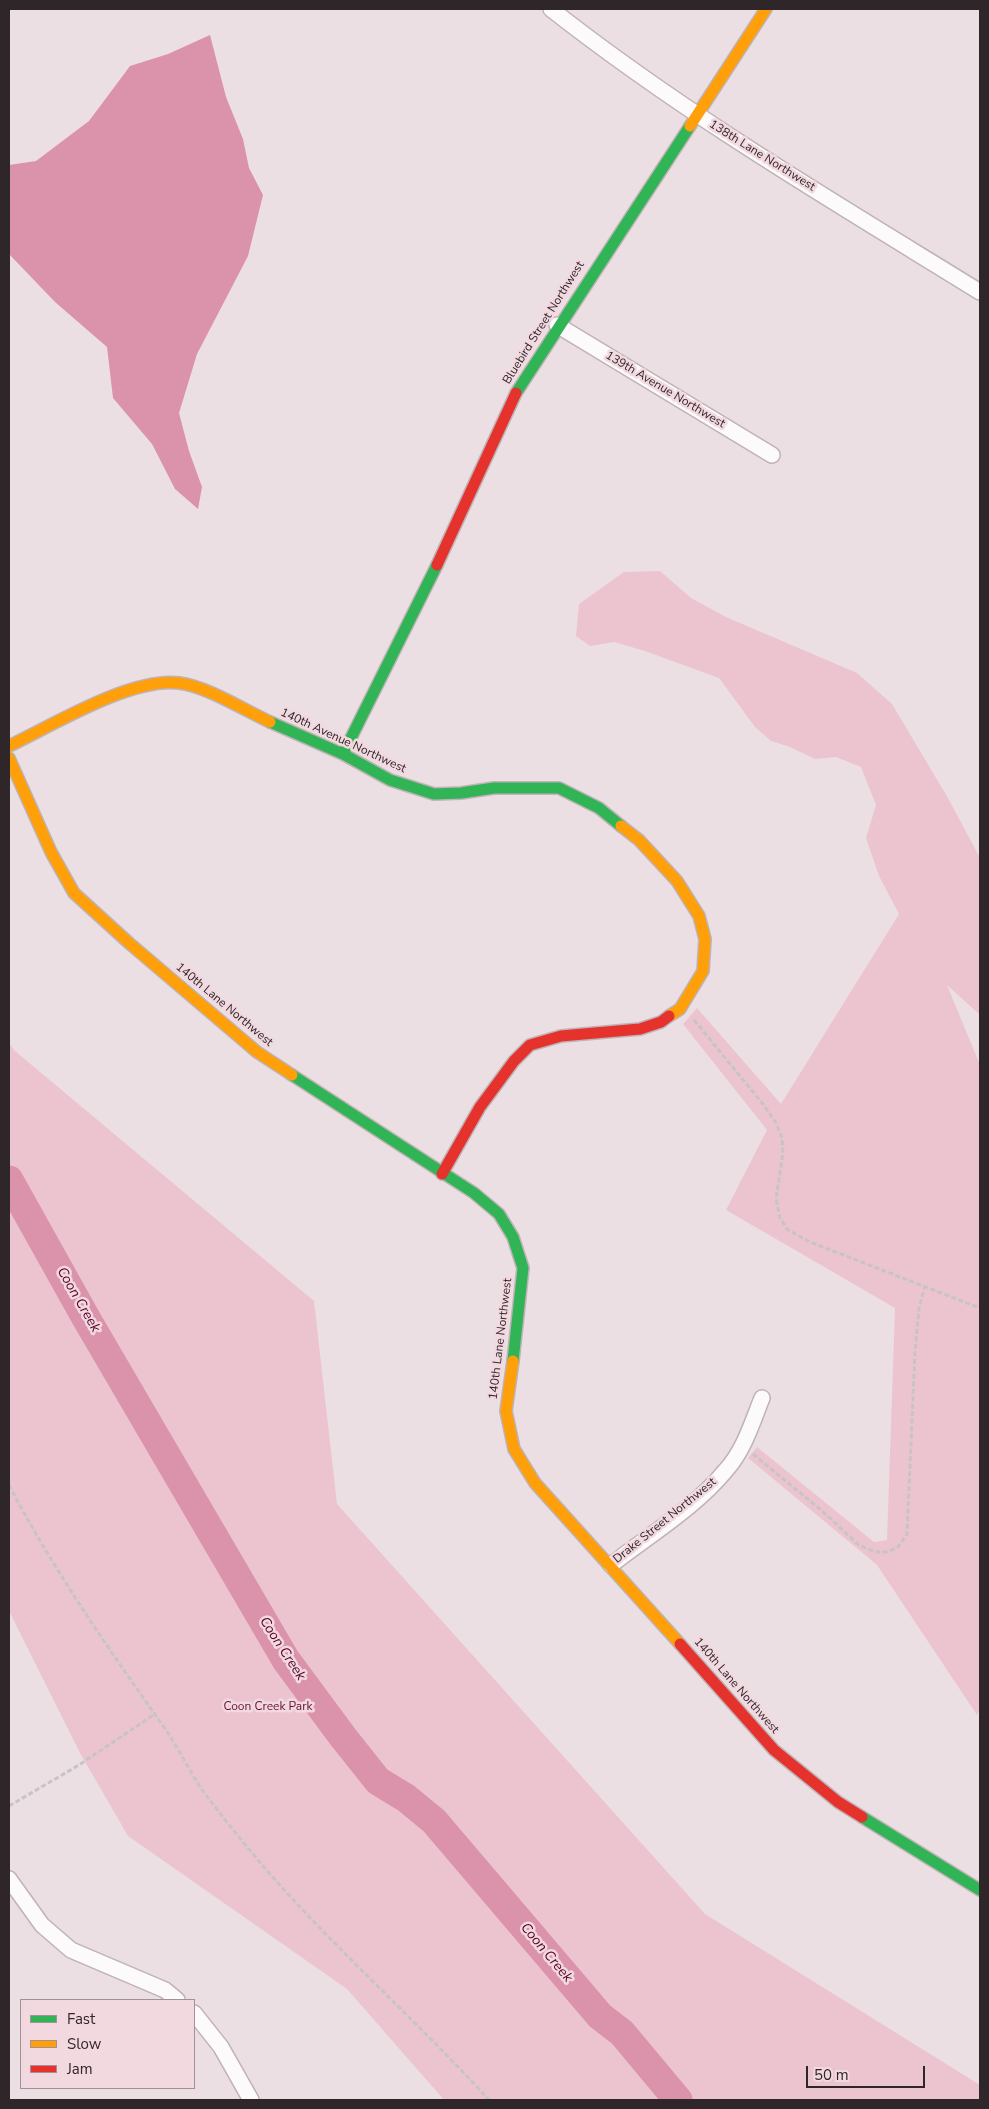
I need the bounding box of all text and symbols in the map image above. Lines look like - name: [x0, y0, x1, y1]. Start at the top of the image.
- street label: 138th Lane Northwest: [706, 117, 818, 195]
- street label: Bluebird Street Northwest: [500, 259, 588, 387]
- street label: 139th Avenue Northwest: [603, 349, 727, 431]
- street label: 140th Avenue Northwest: [278, 706, 408, 776]
- street label: 140th Lane Northwest: [173, 960, 275, 1050]
- water label: Coon Creek: [53, 1264, 103, 1336]
- street label: 140th Lane Northwest: [486, 1277, 516, 1401]
- street label: Drake Street Northwest: [611, 1475, 719, 1567]
- water label: Coon Creek: [255, 1614, 309, 1684]
- street label: 140th Lane Northwest: [690, 1635, 782, 1737]
- park label: Coon Creek Park: [223, 1700, 313, 1714]
- water label: Coon Creek: [516, 1920, 576, 1986]
- legend: [20, 1999, 195, 2089]
- text: Fast: [67, 2009, 95, 2029]
- text: Slow: [67, 2034, 101, 2054]
- scale bar: [809, 2056, 928, 2088]
- text: Jam: [67, 2059, 93, 2079]
- text: 50 m: [814, 2065, 849, 2085]

